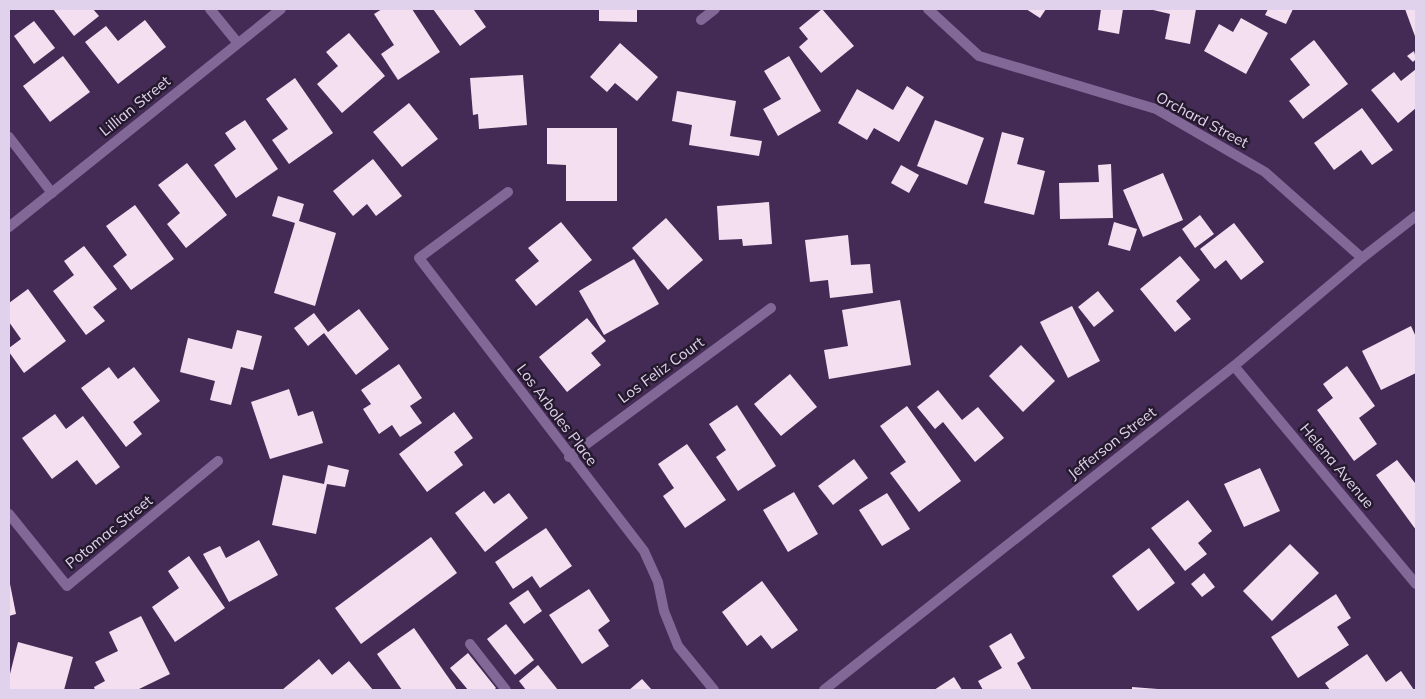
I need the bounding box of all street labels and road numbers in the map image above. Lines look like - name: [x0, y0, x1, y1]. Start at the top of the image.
- street label: Lillian Street: [95, 71, 174, 140]
- street label: Orchard Street: [1153, 87, 1252, 152]
- street label: Los Feliz Court: [614, 332, 707, 407]
- street label: Los Arboles Place: [513, 360, 602, 470]
- street label: Jefferson Street: [1064, 402, 1160, 483]
- street label: Helena Avenue: [1296, 419, 1379, 512]
- street label: Potomac Street: [61, 491, 156, 573]

